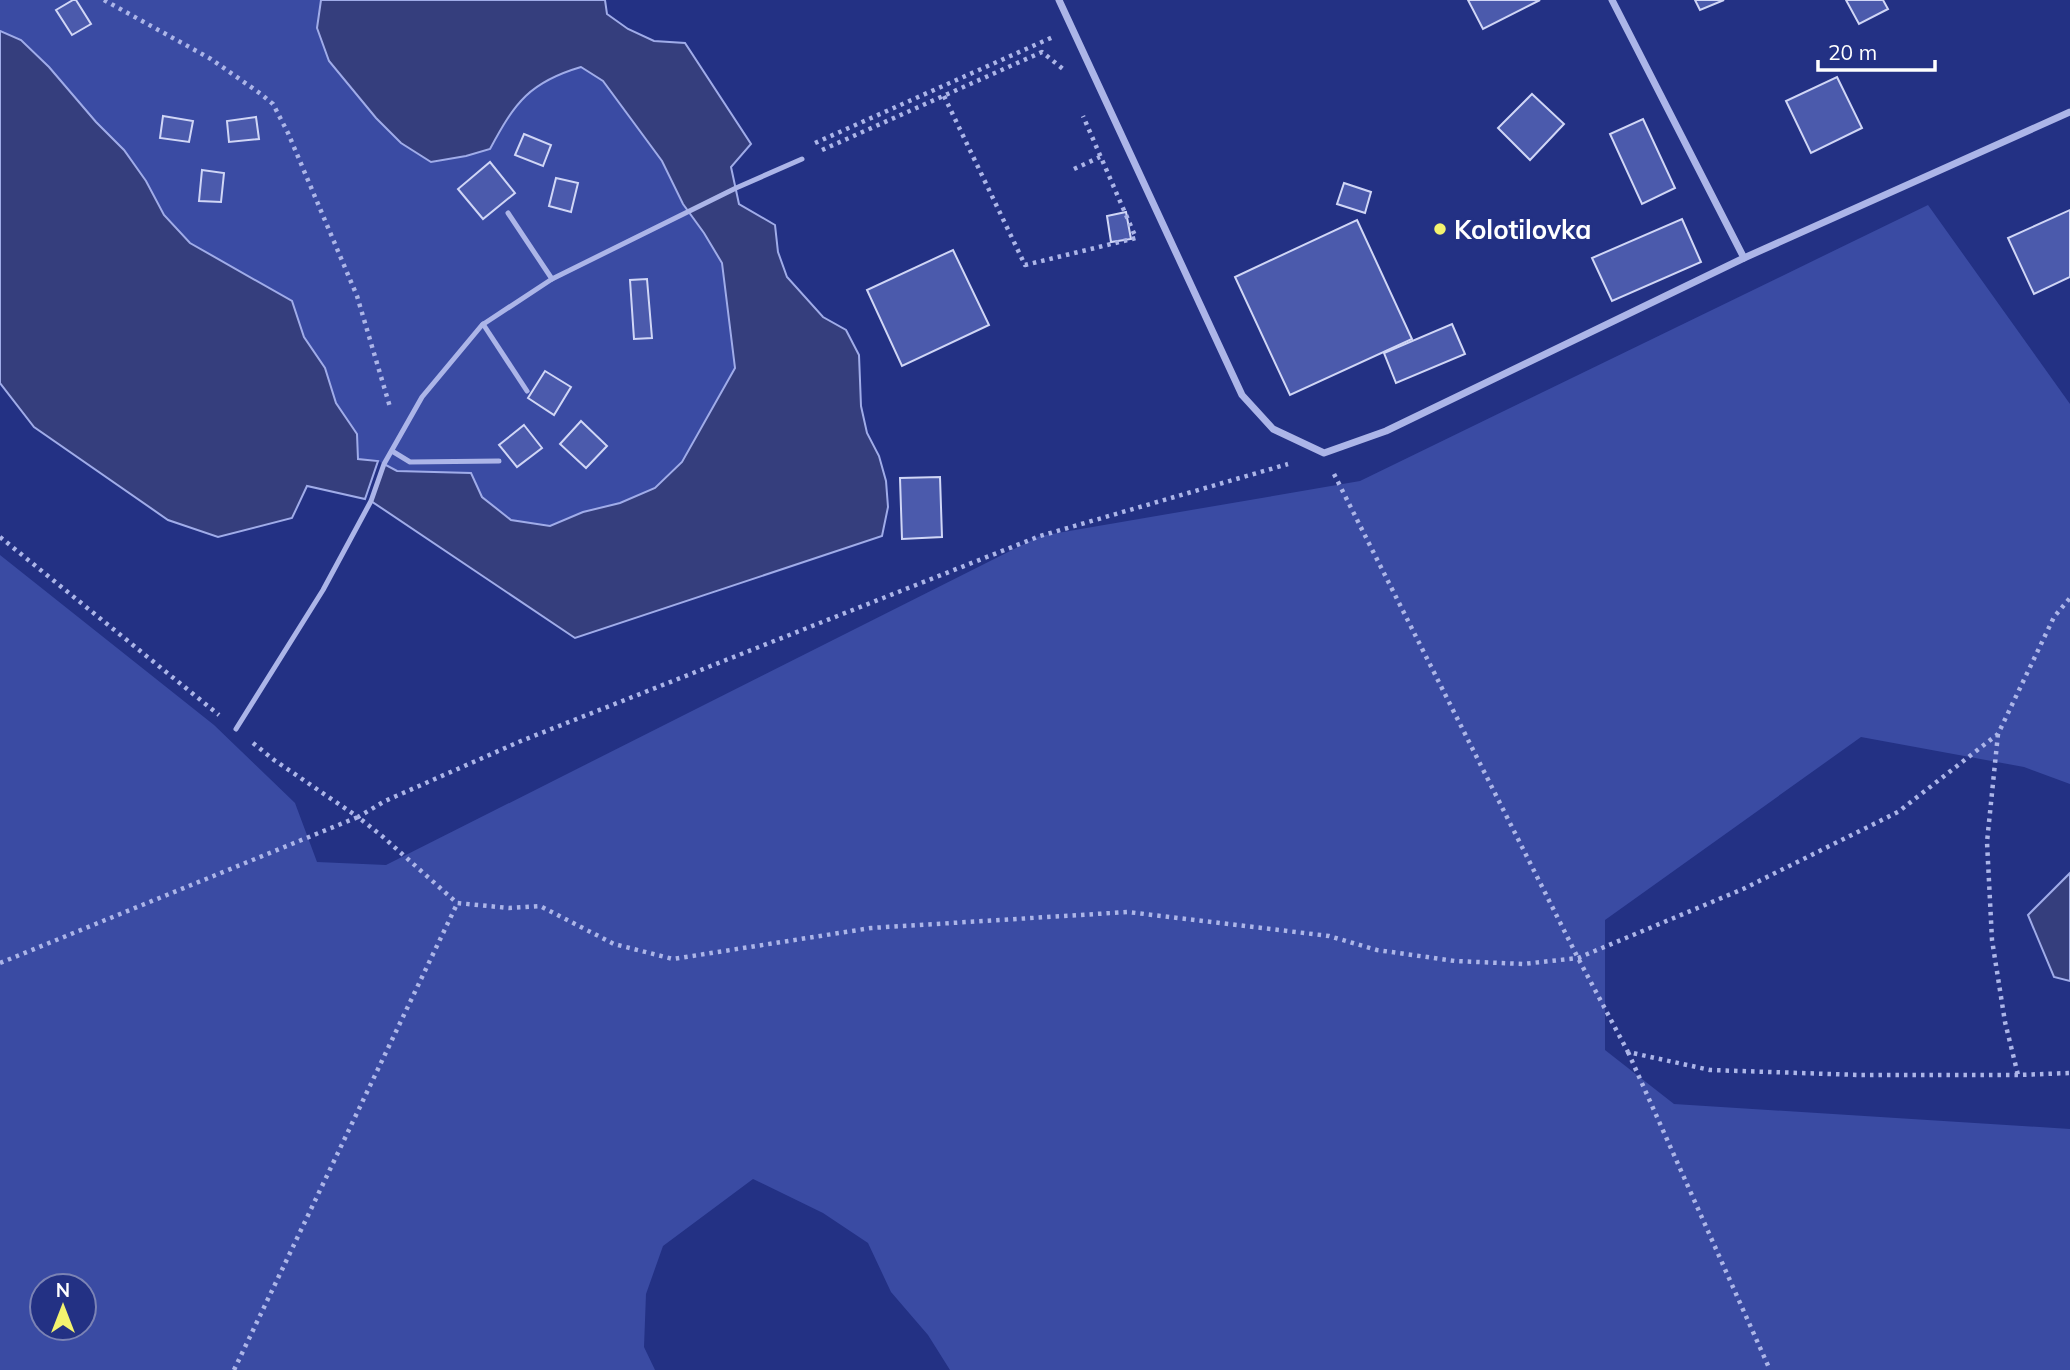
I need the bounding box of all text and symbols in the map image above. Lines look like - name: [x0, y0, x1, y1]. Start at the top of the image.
- scale bar: [1818, 28, 1935, 72]
- text: 20 m: [1828, 39, 1877, 65]
- place label: Kolotilovka: [1454, 213, 1591, 246]
- marker: Kolotilovka: [1432, 221, 1448, 237]
- north arrow: [28, 1272, 98, 1342]
- text: N: [56, 1278, 70, 1302]

